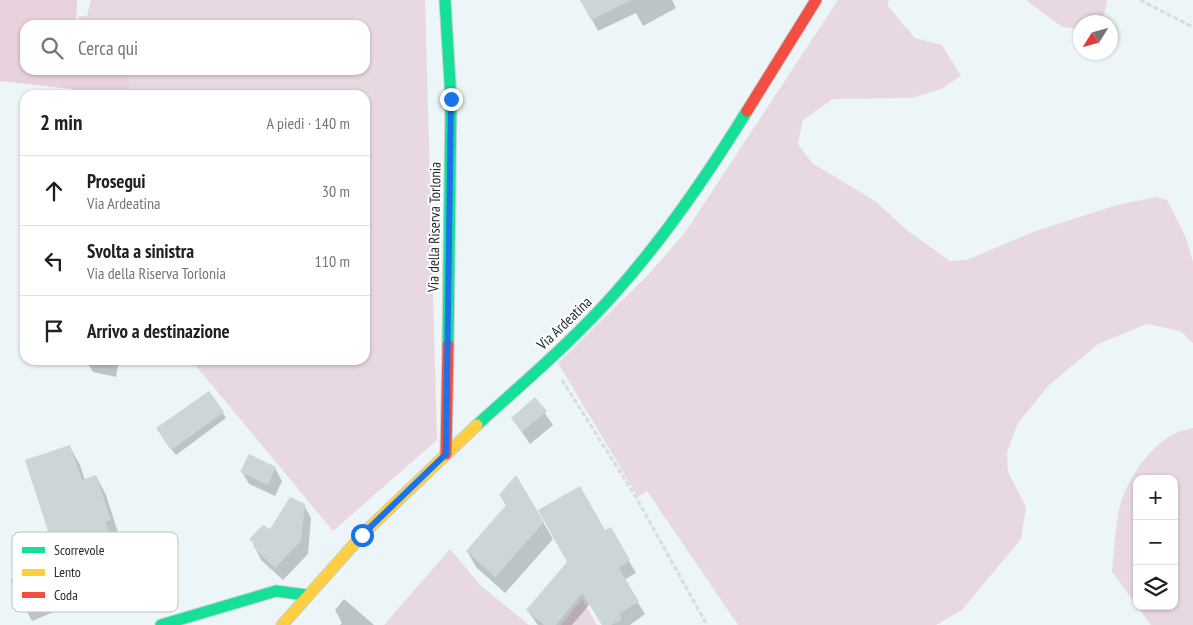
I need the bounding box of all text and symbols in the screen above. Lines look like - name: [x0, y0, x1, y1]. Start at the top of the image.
- north arrow: [1073, 15, 1118, 60]
- search box: [20, 20, 370, 75]
- icon: search: [38, 34, 66, 62]
- text: Cerca qui: [78, 36, 138, 60]
- route end: [440, 88, 463, 111]
- text: 2 min: [40, 109, 82, 136]
- text: A piedi · 140 m: [267, 113, 350, 133]
- street label: Via della Riserva Torlonia: [423, 162, 445, 293]
- text: Prosegui: [87, 169, 146, 193]
- icon: ahead: [40, 177, 68, 205]
- text: 30 m: [322, 181, 350, 201]
- text: Via Ardeatina: [87, 193, 160, 213]
- text: Svolta a sinistra: [87, 239, 194, 263]
- icon: left: [40, 247, 68, 275]
- text: 110 m: [315, 251, 350, 271]
- text: Via della Riserva Torlonia: [87, 263, 226, 283]
- street label: Via Ardeatina: [532, 292, 595, 354]
- icon: arrive: [40, 317, 68, 345]
- text: Arrivo a destinazione: [87, 319, 230, 343]
- map controls: [1133, 475, 1178, 610]
- button: +: [1133, 475, 1178, 520]
- button: −: [1133, 520, 1178, 565]
- route start: [351, 524, 374, 547]
- legend: [12, 532, 178, 612]
- text: Scorrevole: [54, 541, 105, 559]
- text: Lento: [54, 563, 81, 581]
- button: layers: [1133, 565, 1178, 610]
- text: Coda: [54, 586, 78, 604]

